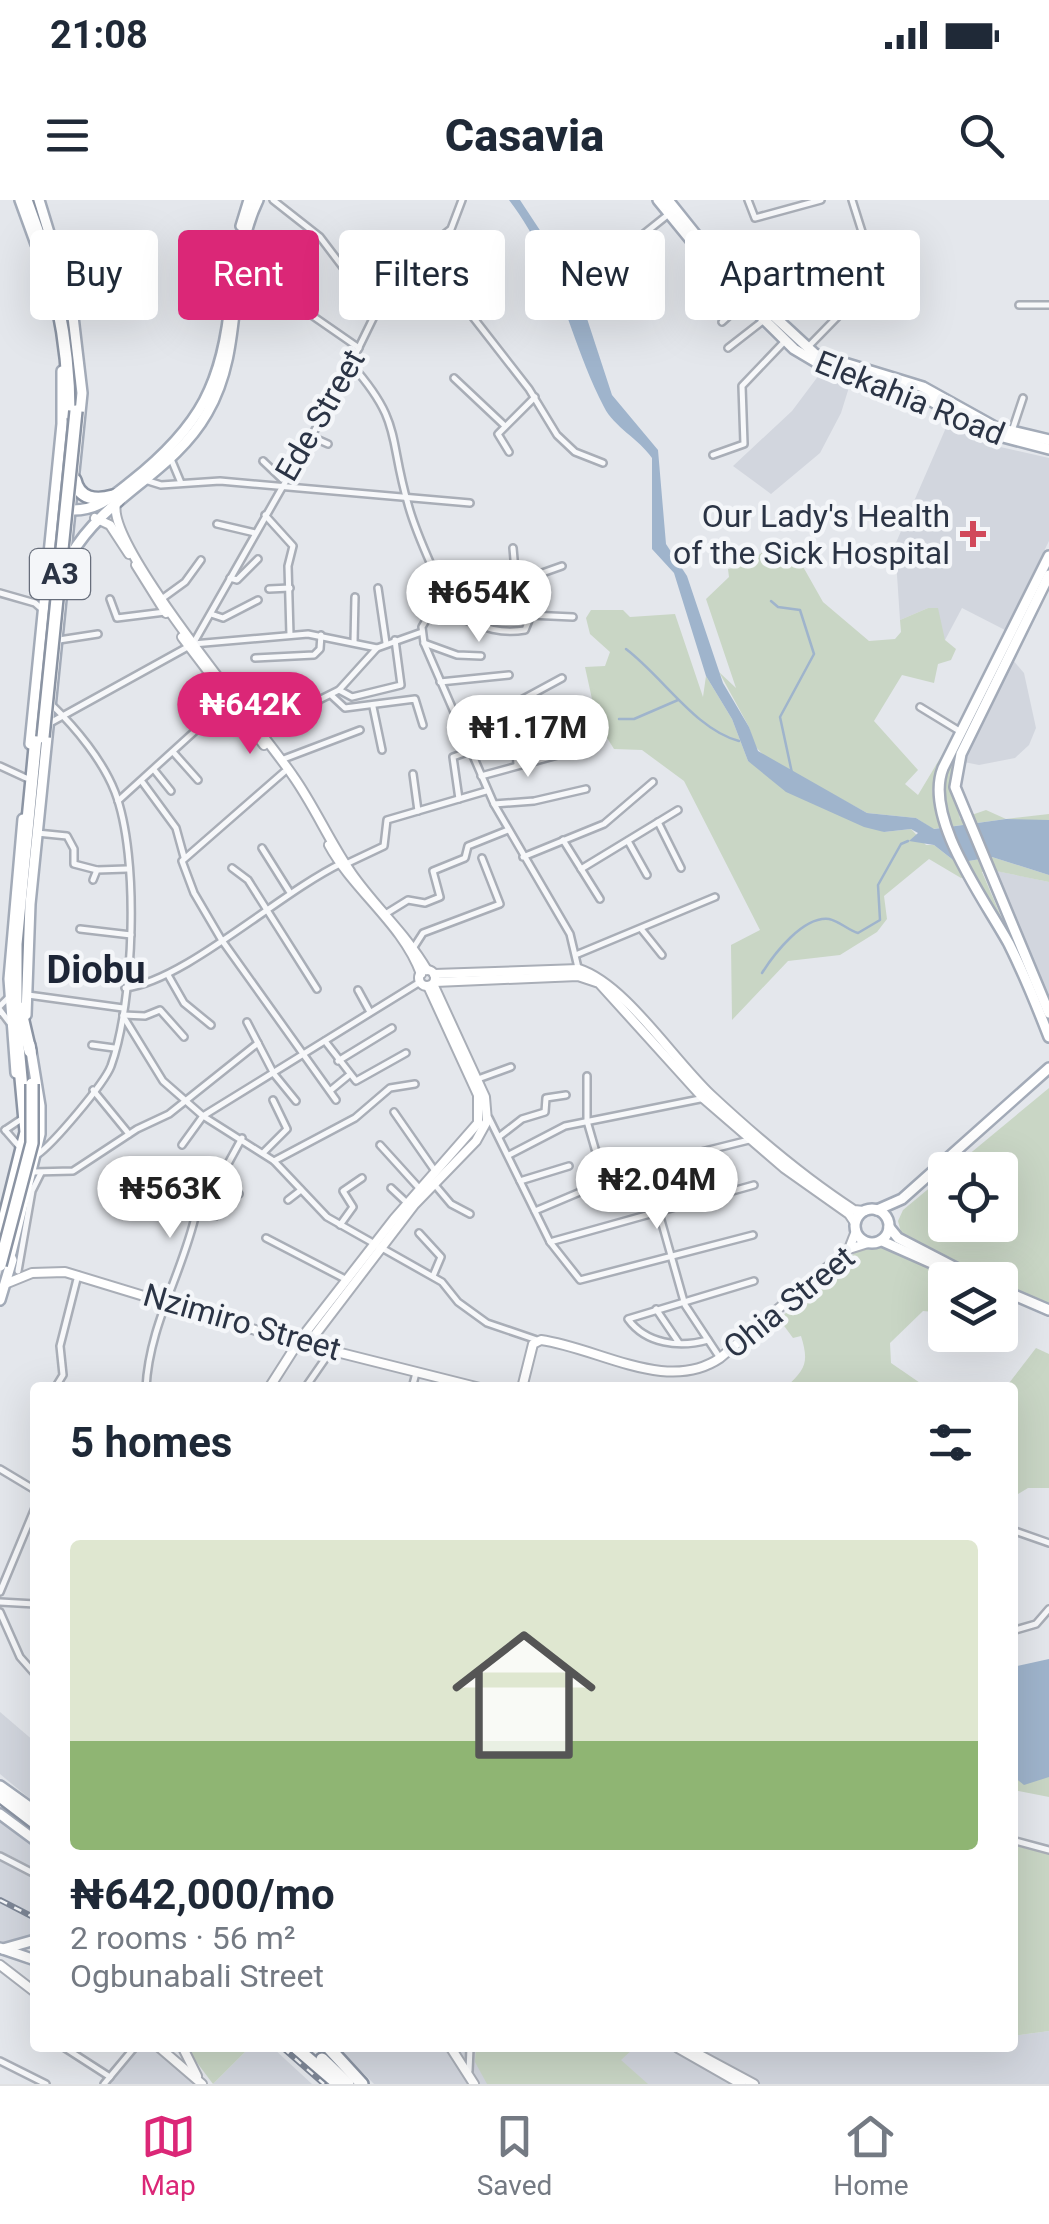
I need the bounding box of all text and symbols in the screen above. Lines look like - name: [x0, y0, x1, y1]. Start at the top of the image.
- text: 21:08: [50, 13, 148, 57]
- icon: menu: [40, 108, 95, 163]
- icon: search: [954, 108, 1009, 163]
- text: Casavia: [445, 109, 604, 162]
- chip: Buy: [30, 230, 158, 320]
- chip: Rent: [178, 230, 319, 320]
- chip: Filters: [339, 230, 505, 320]
- chip: New: [525, 230, 665, 320]
- chip: Apartment: [685, 230, 920, 320]
- street label: Ede Street: [267, 343, 373, 487]
- street label: Elekahia Road: [810, 343, 1010, 453]
- place label: Our Lady's Health of the Sick Hospital: [673, 497, 950, 572]
- marker: Our Lady's Health of the Sick Hospital: [960, 521, 986, 547]
- road number: A3: [30, 549, 90, 599]
- pin: ₦654K: [409, 560, 549, 645]
- text: ₦654K: [428, 573, 530, 611]
- pin: ₦642K: [180, 672, 320, 757]
- text: ₦642K: [199, 685, 301, 723]
- pin: ₦1.17M: [447, 695, 609, 780]
- text: ₦1.17M: [469, 708, 587, 746]
- district label: Diobu: [47, 948, 145, 992]
- pin: ₦2.04M: [576, 1147, 738, 1232]
- map controls: [928, 1152, 1018, 1352]
- button: locate: [928, 1152, 1018, 1242]
- pin: ₦563K: [100, 1156, 240, 1241]
- text: ₦2.04M: [598, 1160, 716, 1198]
- text: ₦563K: [119, 1169, 221, 1207]
- street label: Ohia Street: [716, 1238, 862, 1366]
- button: layers: [928, 1262, 1018, 1352]
- street label: Nzimiro Street: [139, 1276, 345, 1368]
- icon: filters: [923, 1415, 978, 1470]
- text: 5 homes: [70, 1418, 232, 1467]
- icon: home: [434, 1605, 614, 1785]
- text: ₦642,000/mo: [70, 1870, 335, 1919]
- text: 2 rooms · 56 m²: [70, 1919, 295, 1957]
- text: Ogbunabali Street: [70, 1957, 324, 1995]
- tab: Map: [140, 2109, 196, 2202]
- tab: Saved: [477, 2109, 552, 2202]
- tab: Home: [833, 2109, 909, 2202]

